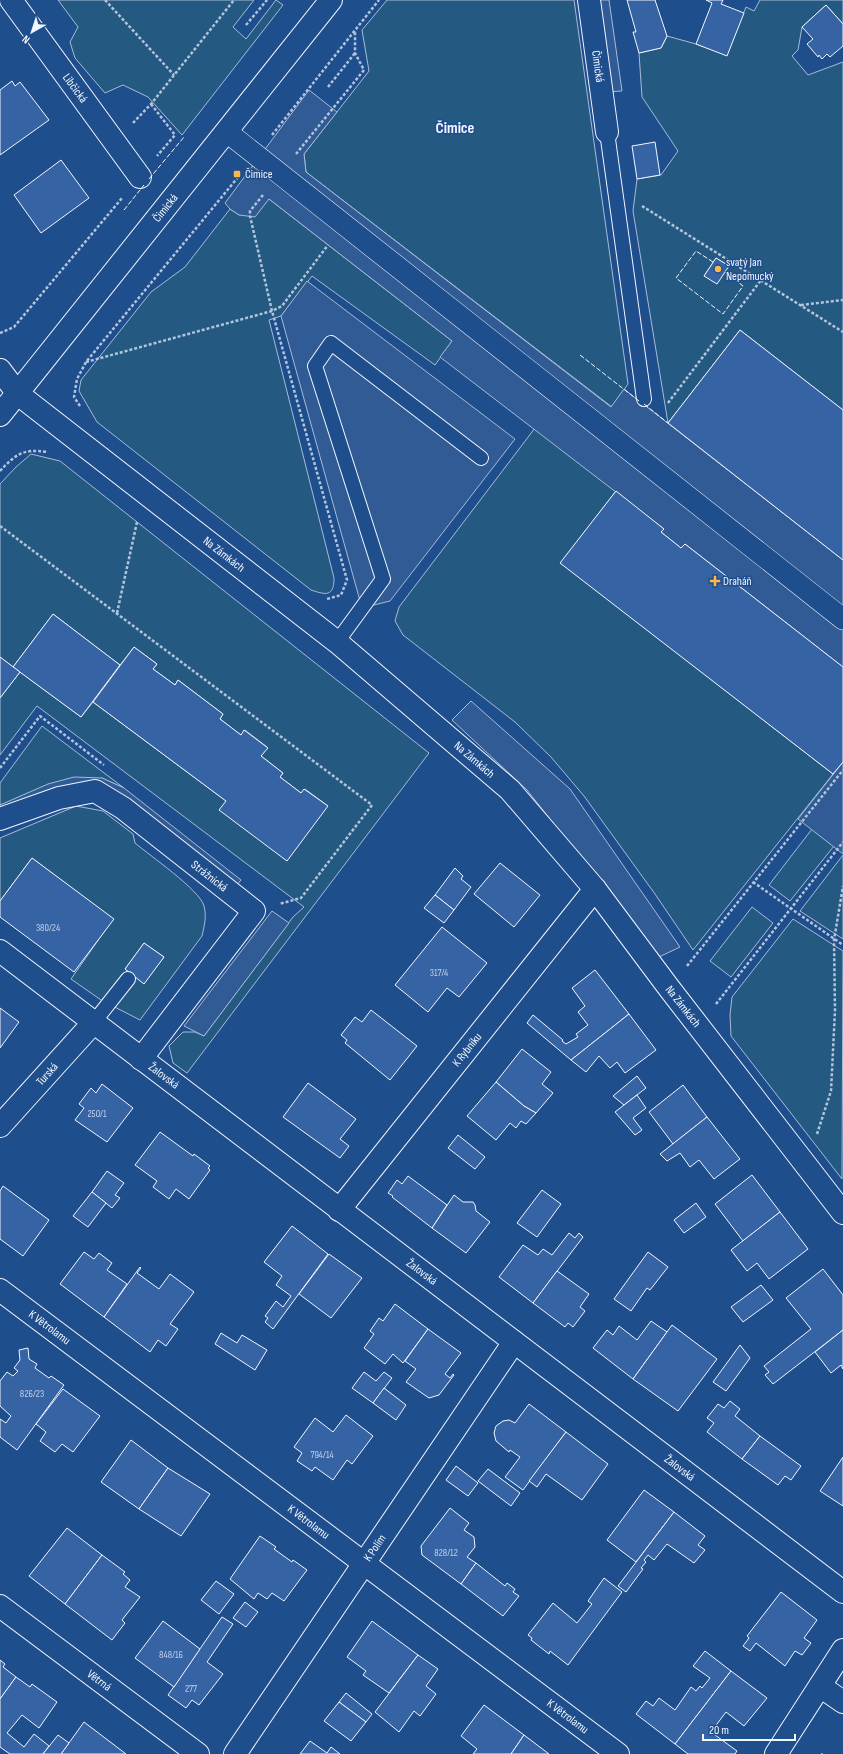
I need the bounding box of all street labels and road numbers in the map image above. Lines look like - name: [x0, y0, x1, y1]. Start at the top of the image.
- street label: Čimická: [588, 49, 608, 84]
- street label: Libčická: [59, 70, 91, 106]
- street label: Čimická: [149, 190, 181, 225]
- street label: Na Zámkách: [200, 533, 248, 575]
- street label: Na Zámkách: [451, 738, 498, 781]
- street label: Strážnická: [188, 857, 231, 895]
- street label: Na Zámkách: [662, 982, 704, 1030]
- street label: K Rybníku: [449, 1030, 485, 1070]
- street label: Turská: [33, 1059, 61, 1089]
- street label: Žalovská: [146, 1059, 183, 1092]
- street label: Žalovská: [404, 1255, 441, 1289]
- street label: K Větrolamu: [26, 1307, 74, 1348]
- street label: Žalovská: [661, 1451, 698, 1485]
- street label: K Větrolamu: [285, 1501, 333, 1542]
- street label: K Polím: [360, 1531, 389, 1564]
- street label: Větrná: [84, 1666, 115, 1694]
- street label: K Větrolamu: [544, 1696, 592, 1737]

